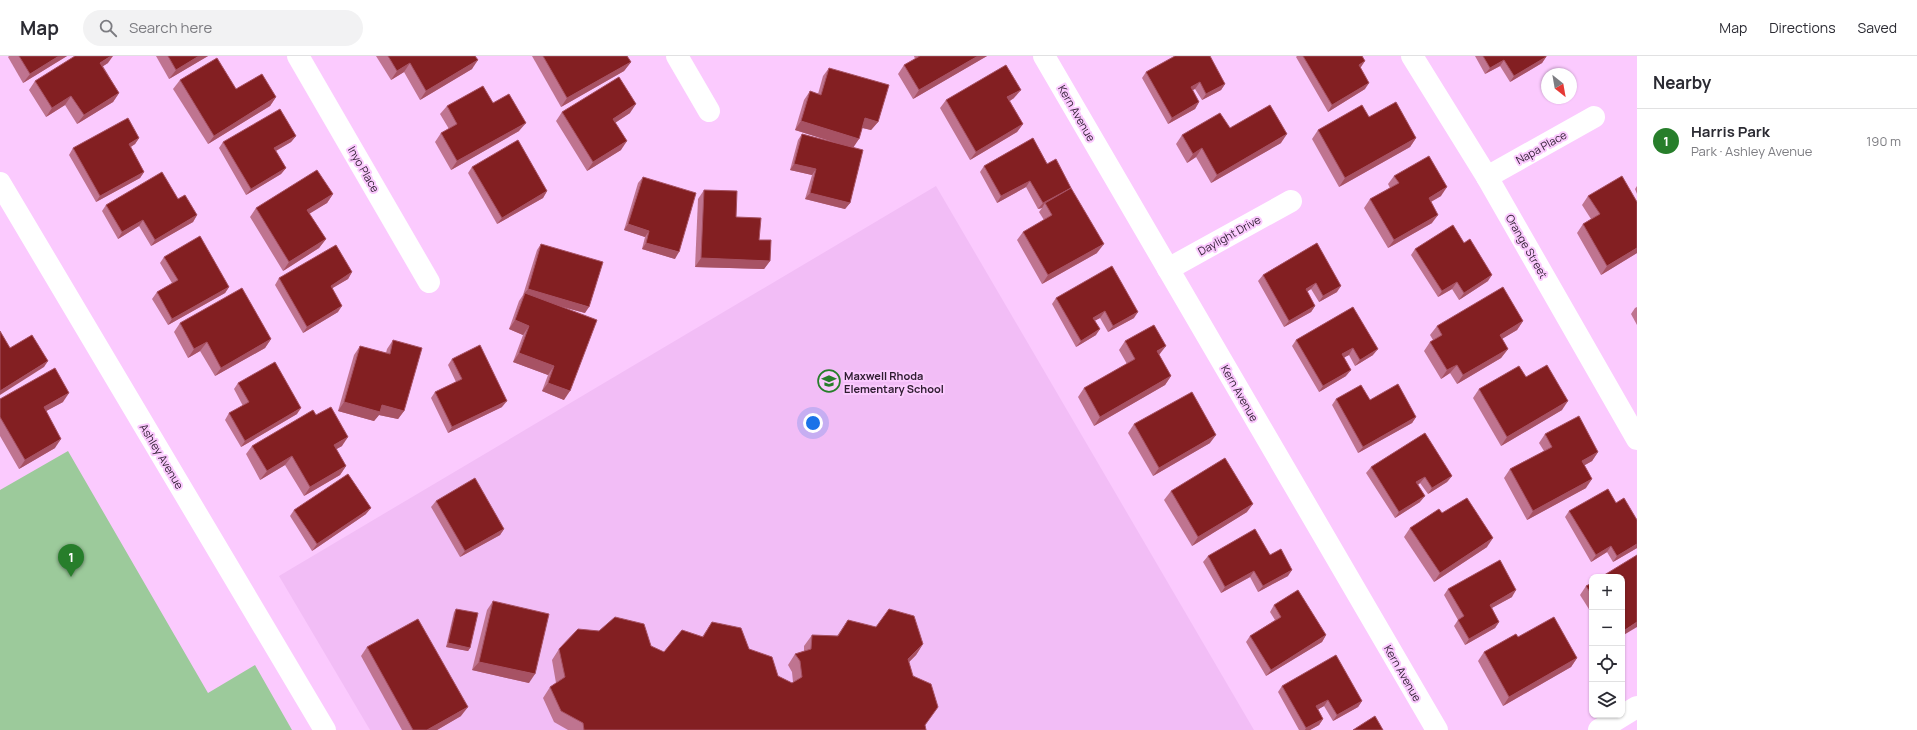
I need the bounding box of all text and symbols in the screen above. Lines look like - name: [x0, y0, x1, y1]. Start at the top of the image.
- search box: [83, 10, 363, 46]
- text: Map: [20, 15, 59, 41]
- icon: search: [97, 17, 119, 39]
- text: Search here: [129, 17, 212, 38]
- text: Map: [1719, 18, 1747, 37]
- text: Directions: [1769, 18, 1836, 37]
- text: Saved: [1858, 18, 1897, 37]
- north arrow: [1541, 68, 1577, 104]
- text: Nearby: [1653, 71, 1711, 94]
- street label: Kern Avenue: [1055, 82, 1099, 144]
- text: Harris Park: [1691, 121, 1770, 142]
- street label: Napa Place: [1513, 127, 1570, 167]
- text: 1: [1663, 132, 1669, 150]
- text: 190 m: [1866, 132, 1901, 150]
- text: Park · Ashley Avenue: [1691, 142, 1812, 160]
- street label: Inyo Place: [345, 143, 383, 195]
- street label: Daylight Drive: [1195, 211, 1264, 258]
- street label: Orange Street: [1503, 211, 1551, 281]
- street label: Kern Avenue: [1218, 362, 1262, 424]
- school or university icon: Maxwell Rhoda Elementary School: [816, 368, 842, 394]
- place label: Maxwell Rhoda Elementary School: [844, 368, 944, 396]
- your location: [803, 413, 823, 433]
- street label: Ashley Avenue: [137, 420, 188, 492]
- pin: 1: [58, 544, 84, 577]
- map controls: [1589, 574, 1625, 718]
- button: +: [1589, 574, 1625, 610]
- button: −: [1589, 610, 1625, 646]
- street label: Kern Avenue: [1381, 642, 1425, 704]
- button: locate: [1589, 646, 1625, 682]
- button: layers: [1589, 682, 1625, 718]

